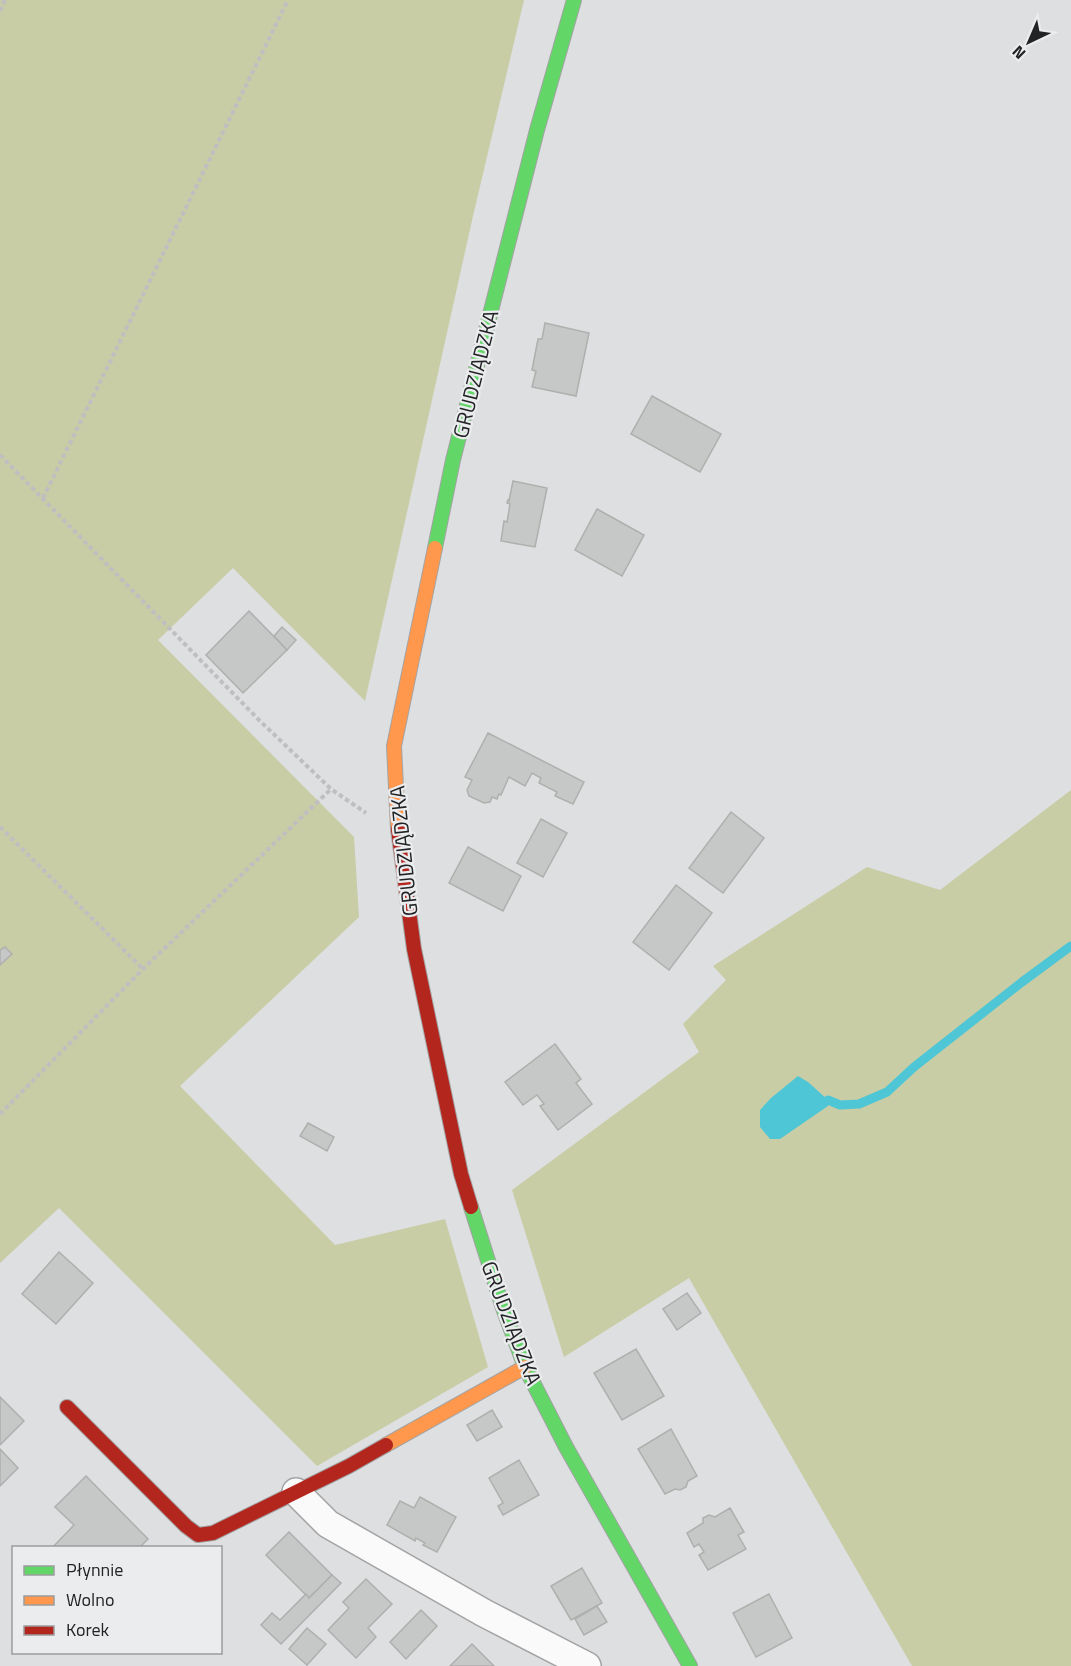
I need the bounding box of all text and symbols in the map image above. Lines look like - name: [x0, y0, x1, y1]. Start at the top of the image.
- north arrow: [999, 12, 1059, 72]
- text: N: [1006, 40, 1031, 65]
- street label: GRUDZIĄDZKA: [444, 306, 506, 441]
- street label: GRUDZIĄDZKA: [380, 784, 426, 918]
- street label: GRUDZIĄDZKA: [474, 1256, 551, 1390]
- legend: [12, 1546, 222, 1654]
- text: Płynnie: [66, 1556, 123, 1583]
- text: Wolno: [66, 1586, 114, 1613]
- text: Korek: [66, 1616, 110, 1643]

